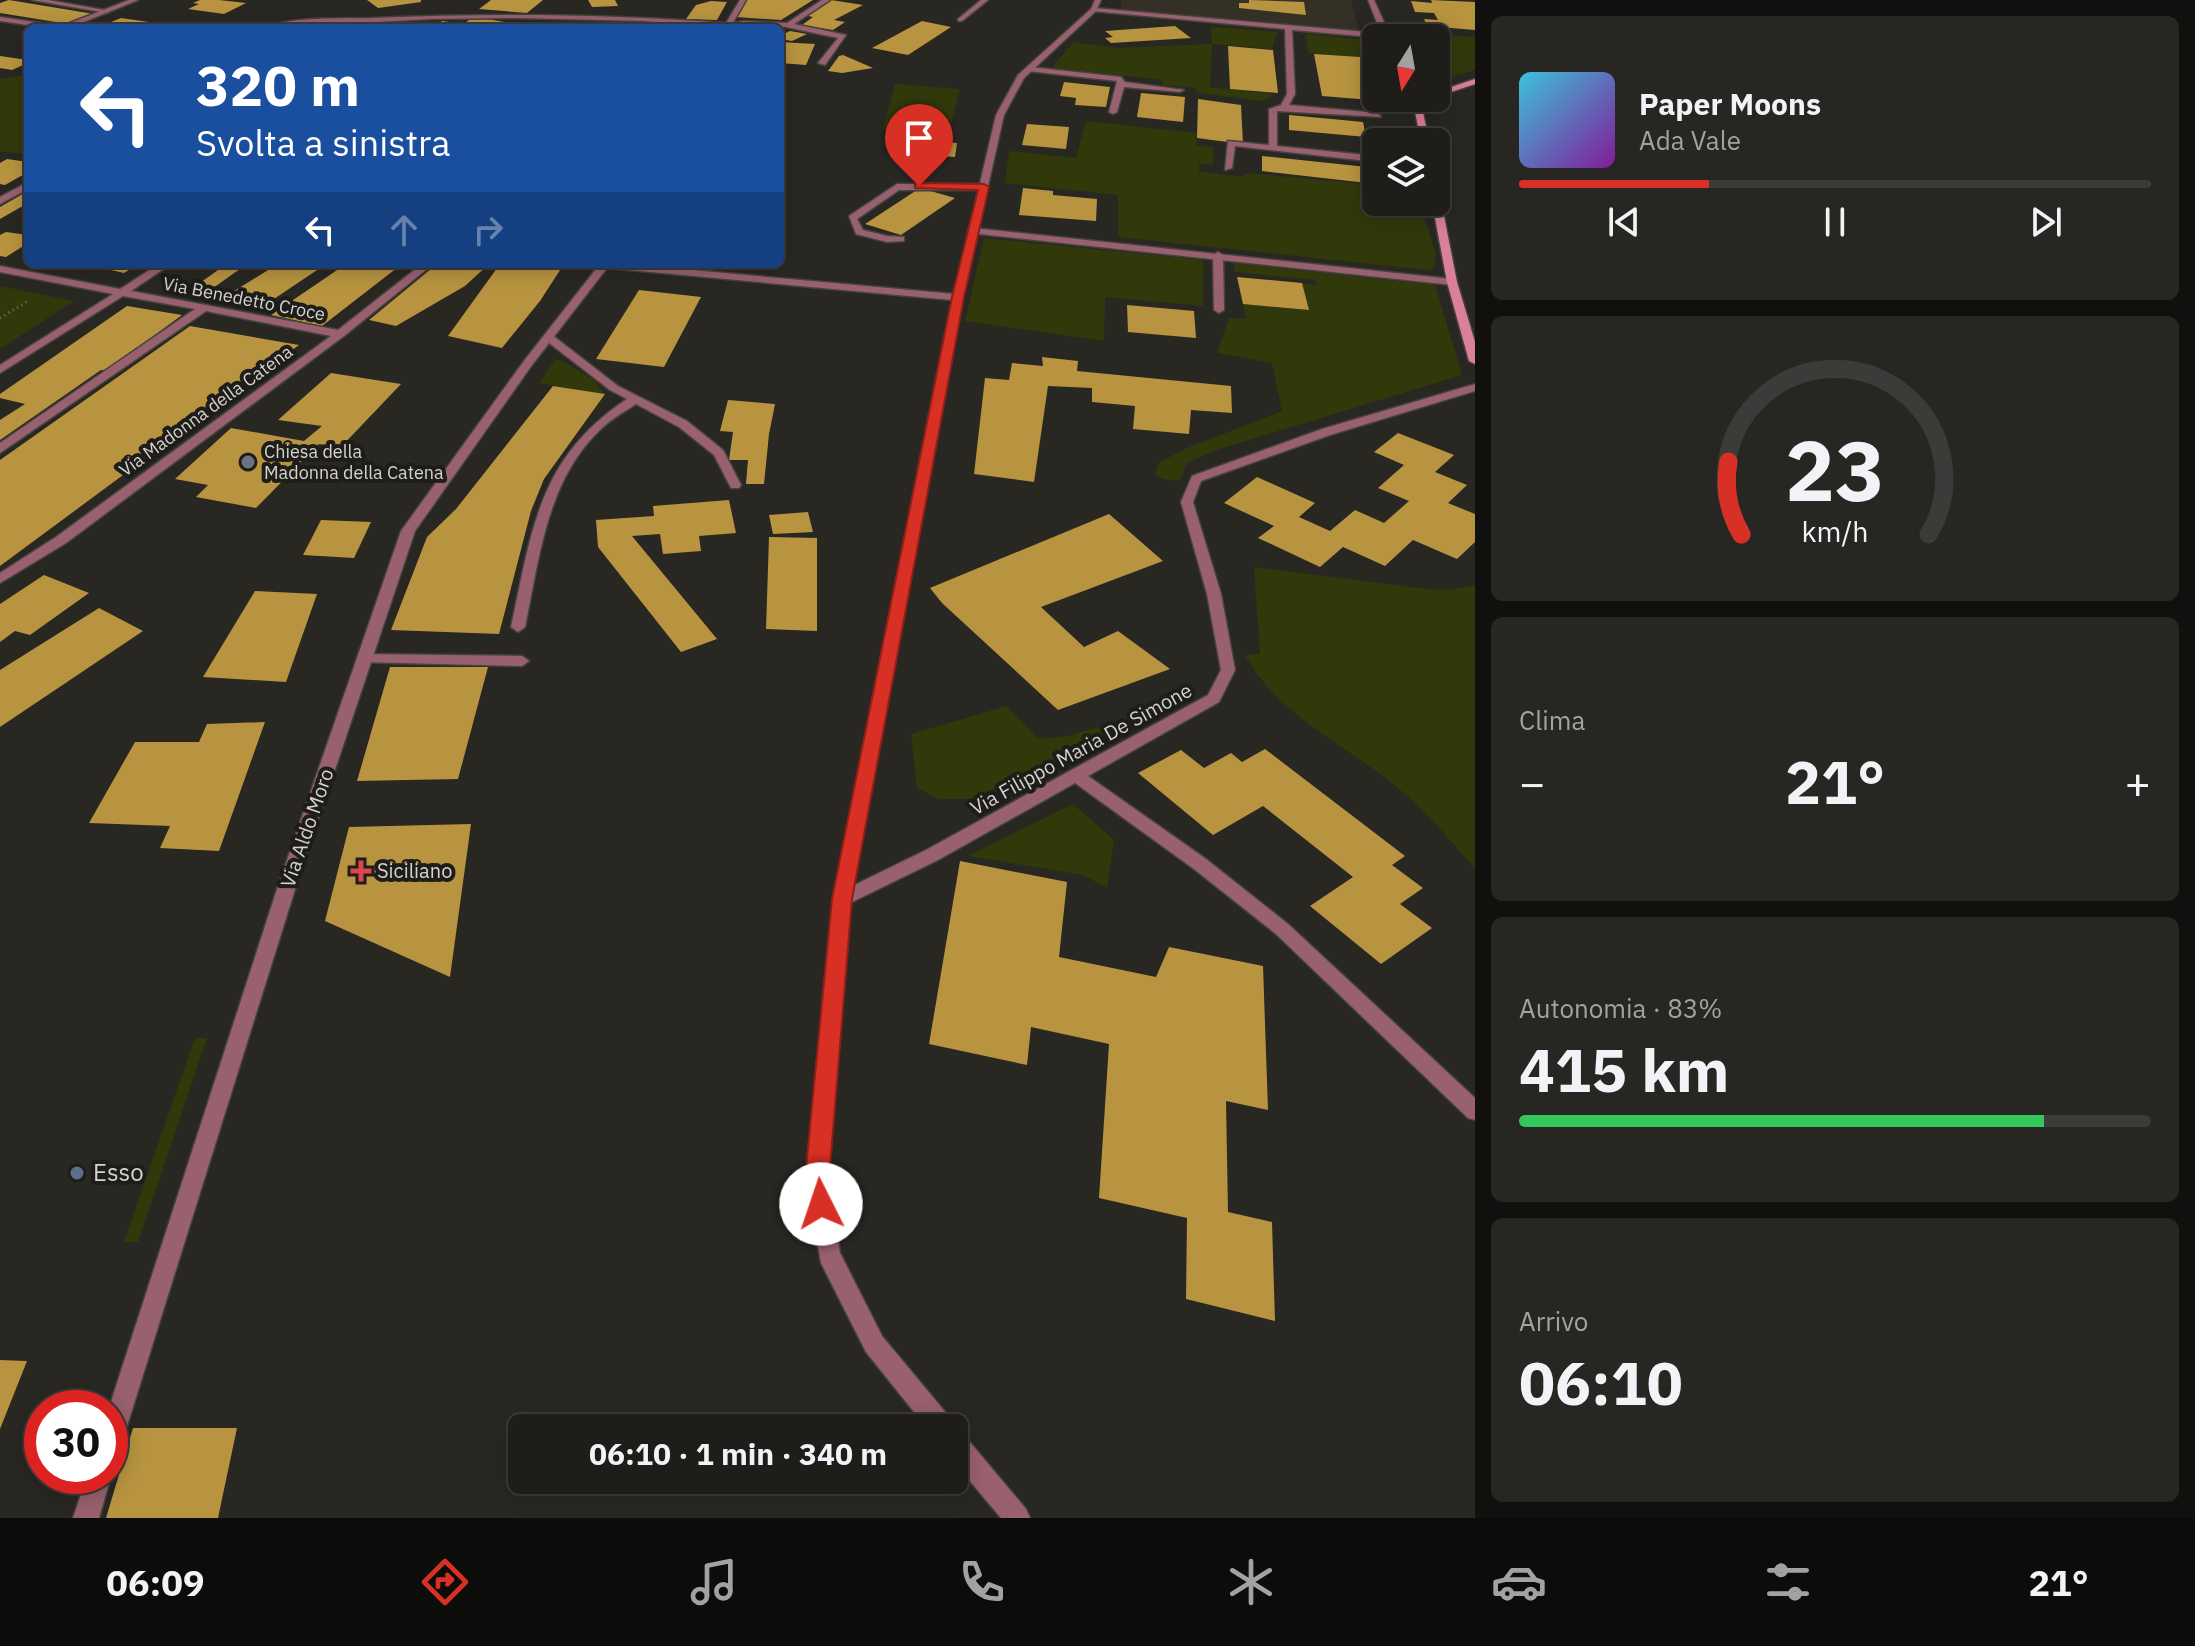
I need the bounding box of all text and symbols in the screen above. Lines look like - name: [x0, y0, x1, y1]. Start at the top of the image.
- north arrow: [1362, 24, 1450, 112]
- map controls: [1362, 24, 1450, 216]
- text: 320 m: [196, 49, 360, 121]
- icon: left: [64, 56, 168, 160]
- text: Paper Moons: [1639, 84, 1821, 123]
- pin: [885, 104, 953, 186]
- icon: arrive: [897, 116, 941, 160]
- text: Svolta a sinistra: [196, 119, 450, 166]
- text: Ada Vale: [1639, 123, 1741, 157]
- button: layers: [1362, 128, 1450, 216]
- icon: previous: [1602, 200, 1646, 244]
- icon: pause: [1813, 200, 1857, 244]
- icon: next: [2024, 200, 2068, 244]
- icon: left: [298, 208, 342, 252]
- icon: ahead: [382, 208, 426, 252]
- icon: right: [466, 208, 510, 252]
- street label: Via Benedetto Croce: [161, 272, 327, 326]
- street label: Via Madonna della Catena: [114, 340, 297, 481]
- text: 23: [1785, 415, 1885, 523]
- place label: Chiesa della Madonna della Catena: [264, 440, 444, 484]
- marker: Chiesa della Madonna della Catena: [239, 453, 257, 471]
- text: km/h: [1801, 513, 1869, 550]
- street label: Via Filippo Maria De Simone: [965, 676, 1197, 821]
- text: Clima: [1519, 703, 1585, 737]
- text: 21°: [1785, 742, 1885, 821]
- text: −: [1519, 754, 1545, 811]
- text: +: [2125, 754, 2151, 811]
- street label: Via Aldo Moro: [274, 765, 340, 891]
- place label: Siciliano: [377, 857, 452, 884]
- marker: Siciliano: [352, 862, 370, 880]
- text: Autonomia · 83%: [1519, 991, 1722, 1025]
- text: 415 km: [1519, 1030, 1729, 1109]
- place label: Esso: [93, 1156, 144, 1188]
- position arrow: [779, 1162, 863, 1246]
- marker: Esso: [68, 1164, 86, 1182]
- text: Arrivo: [1519, 1304, 1588, 1338]
- text: 06:10: [1519, 1343, 1683, 1422]
- speed limit sign: 30: [24, 1390, 128, 1494]
- text: 06:10 · 1 min · 340 m: [589, 1434, 887, 1473]
- icon: directions: [417, 1554, 473, 1610]
- icon: music: [686, 1554, 742, 1610]
- icon: phone: [954, 1554, 1010, 1610]
- icon: climate: [1223, 1554, 1279, 1610]
- icon: car: [1491, 1554, 1547, 1610]
- icon: filters: [1760, 1554, 1816, 1610]
- text: 06:09: [106, 1559, 205, 1606]
- text: 21°: [2029, 1559, 2089, 1606]

